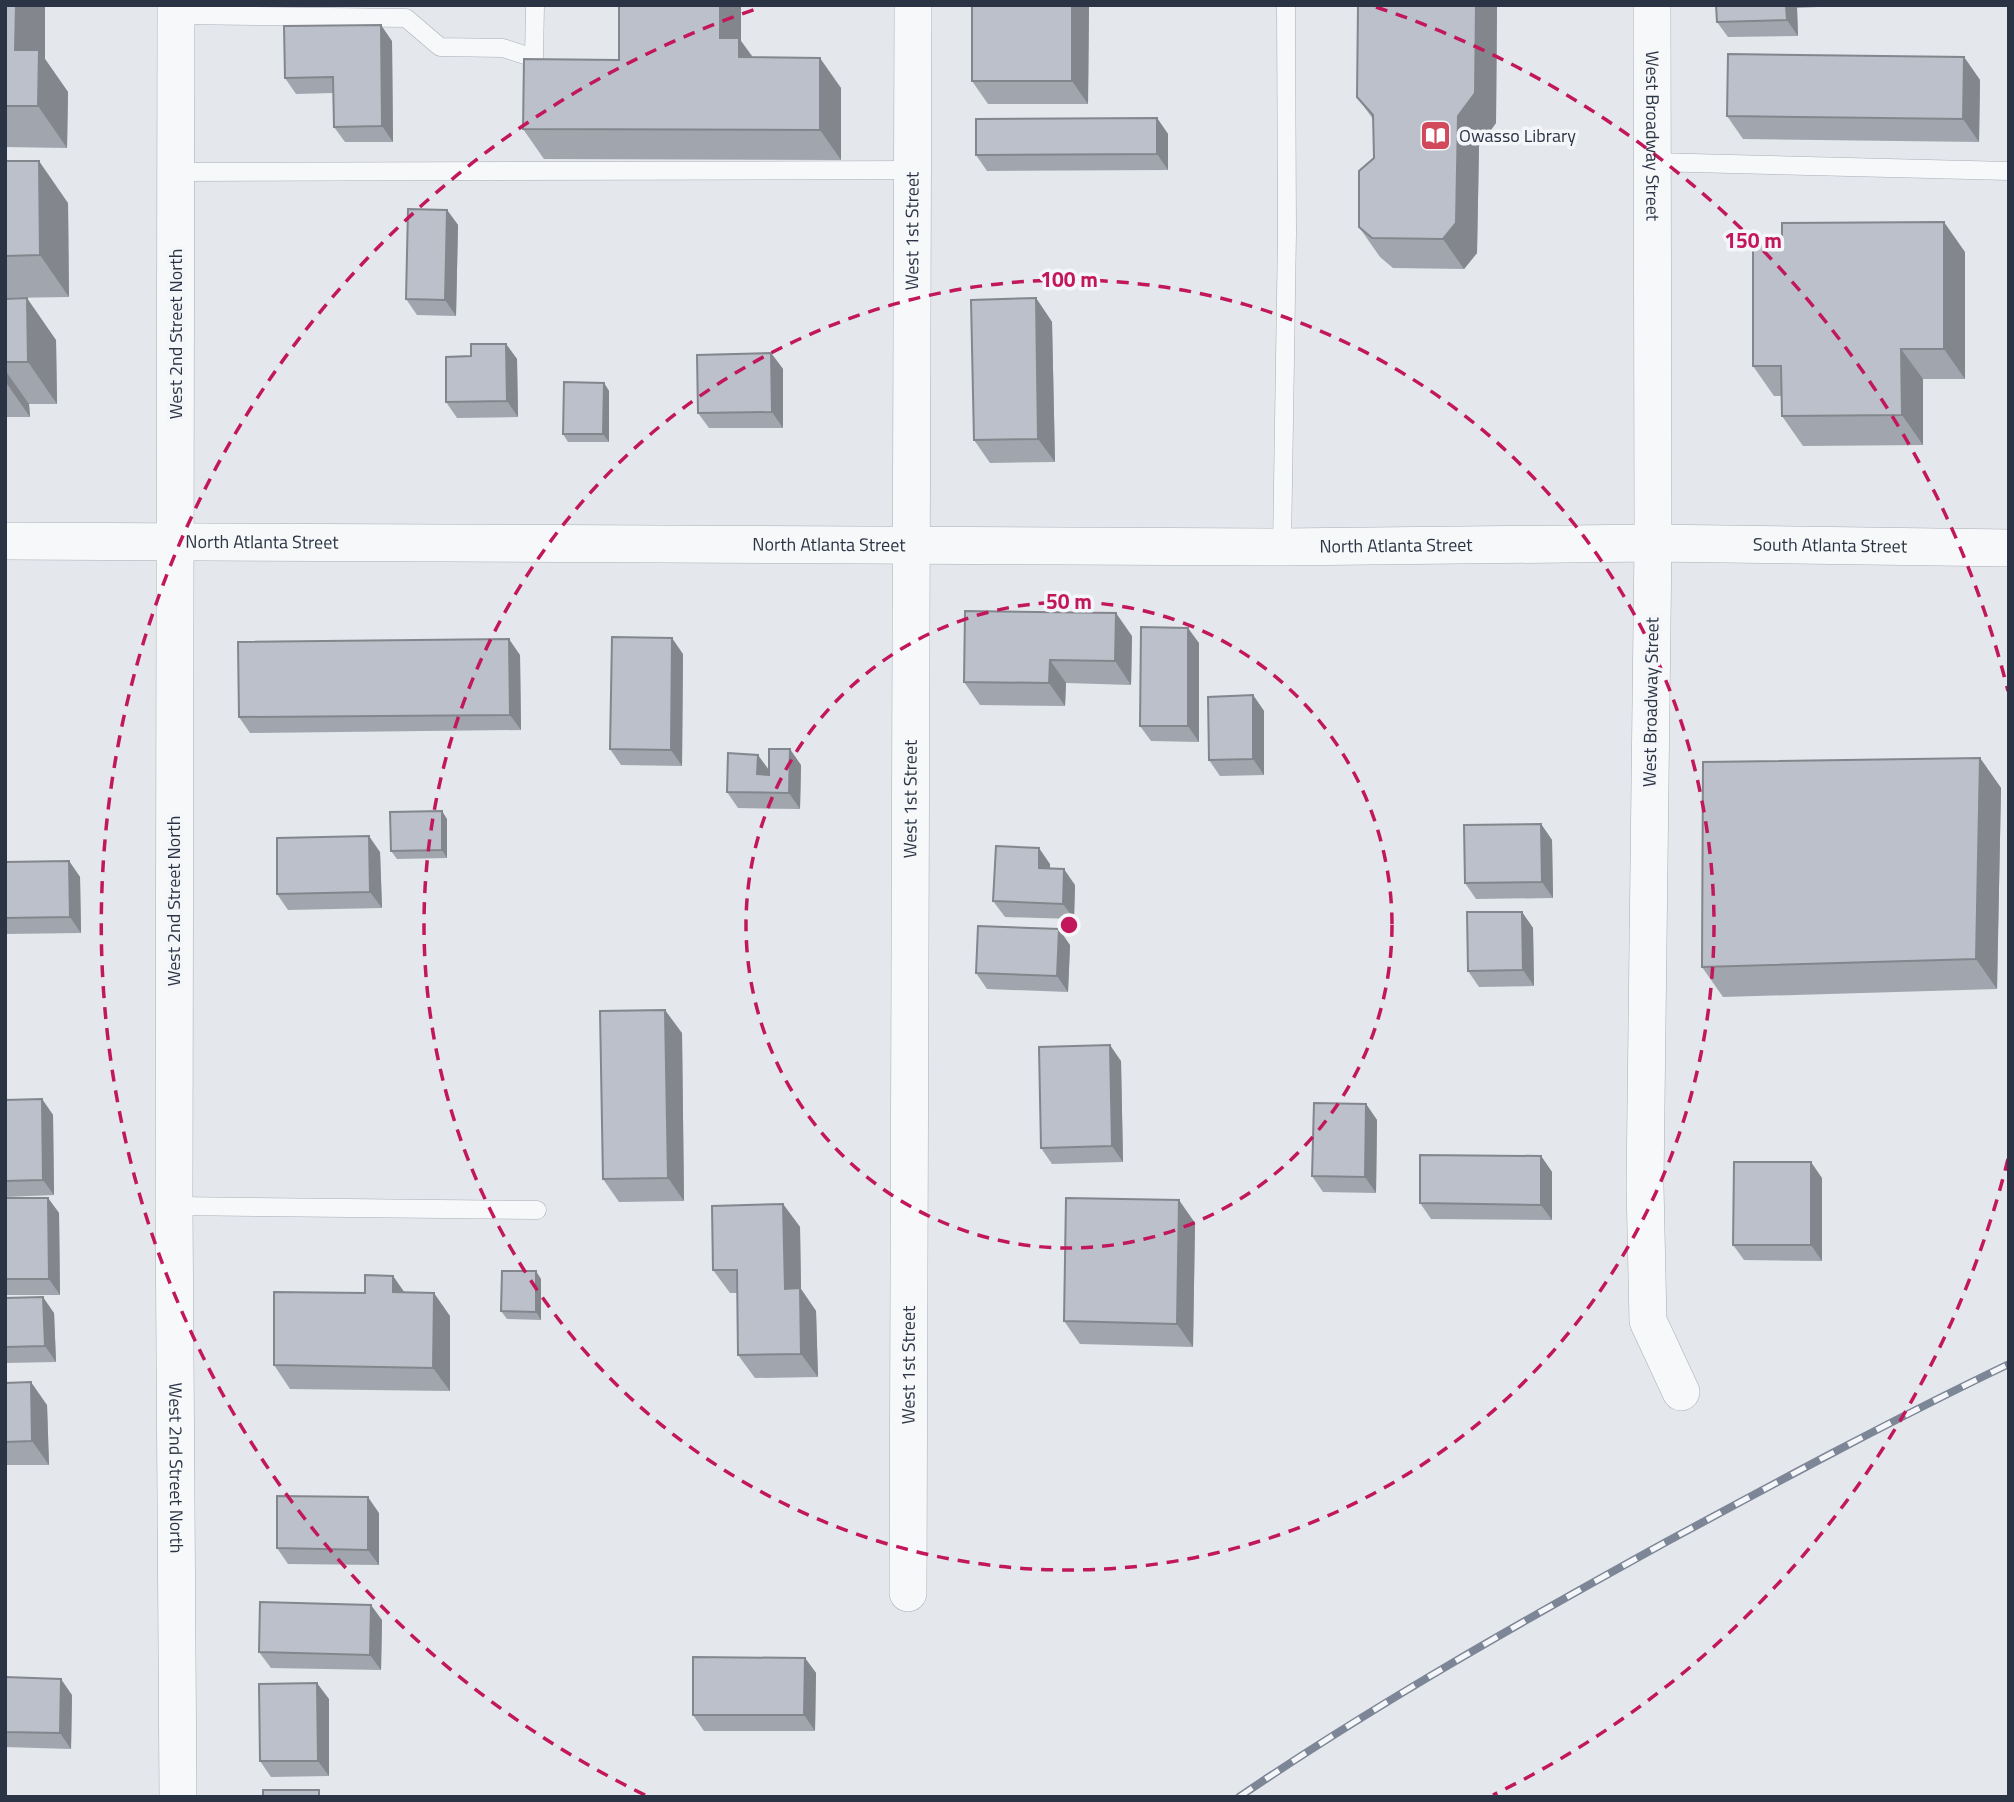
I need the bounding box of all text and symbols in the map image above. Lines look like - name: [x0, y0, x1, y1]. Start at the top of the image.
- street label: West Broadway Street: [1639, 51, 1666, 222]
- library icon: Owasso Library: [1419, 119, 1453, 153]
- place label: Owasso Library: [1459, 122, 1576, 149]
- street label: West 1st Street: [898, 171, 925, 290]
- text: 150 m: [1724, 224, 1782, 256]
- street label: West 2nd Street North: [162, 249, 189, 419]
- text: 100 m: [1040, 263, 1098, 295]
- street label: North Atlanta Street: [185, 528, 339, 556]
- street label: South Atlanta Street: [1753, 530, 1908, 560]
- street label: North Atlanta Street: [752, 531, 906, 558]
- street label: North Atlanta Street: [1319, 531, 1473, 560]
- text: 50 m: [1046, 585, 1092, 617]
- street label: West Broadway Street: [1636, 616, 1665, 787]
- street label: West 1st Street: [896, 739, 924, 858]
- street label: West 2nd Street North: [160, 816, 187, 986]
- centre of rings: [1057, 913, 1081, 937]
- street label: West 1st Street: [895, 1305, 922, 1424]
- street label: West 2nd Street North: [162, 1382, 190, 1554]

